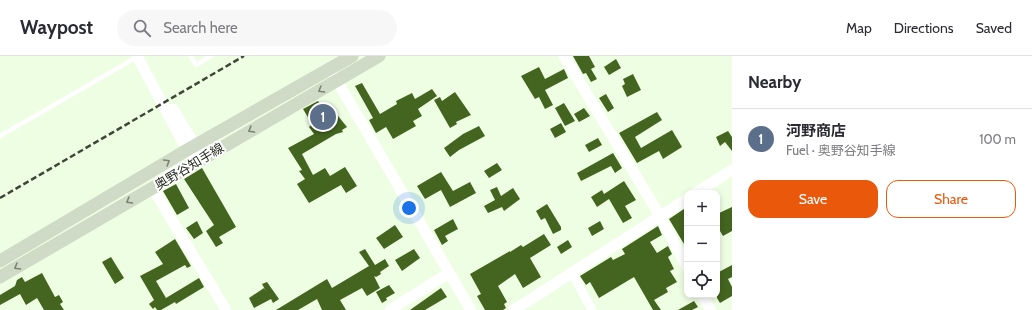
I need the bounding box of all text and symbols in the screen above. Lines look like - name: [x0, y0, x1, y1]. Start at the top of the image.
- search box: [117, 10, 397, 46]
- text: Waypost: [20, 16, 93, 39]
- icon: search: [131, 17, 153, 39]
- text: Search here: [163, 19, 238, 37]
- text: Map: [846, 19, 872, 37]
- text: Directions: [894, 19, 954, 37]
- text: Saved: [976, 19, 1012, 37]
- text: Nearby: [748, 72, 801, 92]
- one-way arrow: [318, 85, 325, 92]
- pin: 1: [310, 102, 336, 132]
- text: 河野商店: [786, 122, 846, 140]
- one-way arrow: [248, 125, 255, 132]
- text: 1: [759, 131, 763, 147]
- text: 100 m: [979, 131, 1016, 147]
- street label: 奥野谷知手線: [151, 139, 227, 193]
- text: Fuel · 奥野谷知手線: [786, 142, 896, 158]
- one-way arrow: [163, 159, 170, 166]
- button: Save: [748, 180, 878, 218]
- button: Share: [886, 180, 1016, 218]
- map controls: [684, 190, 720, 298]
- button: +: [684, 190, 720, 226]
- one-way arrow: [126, 197, 133, 204]
- your location: [399, 198, 419, 218]
- button: −: [684, 226, 720, 262]
- button: locate: [684, 262, 720, 298]
- one-way arrow: [14, 263, 21, 270]

